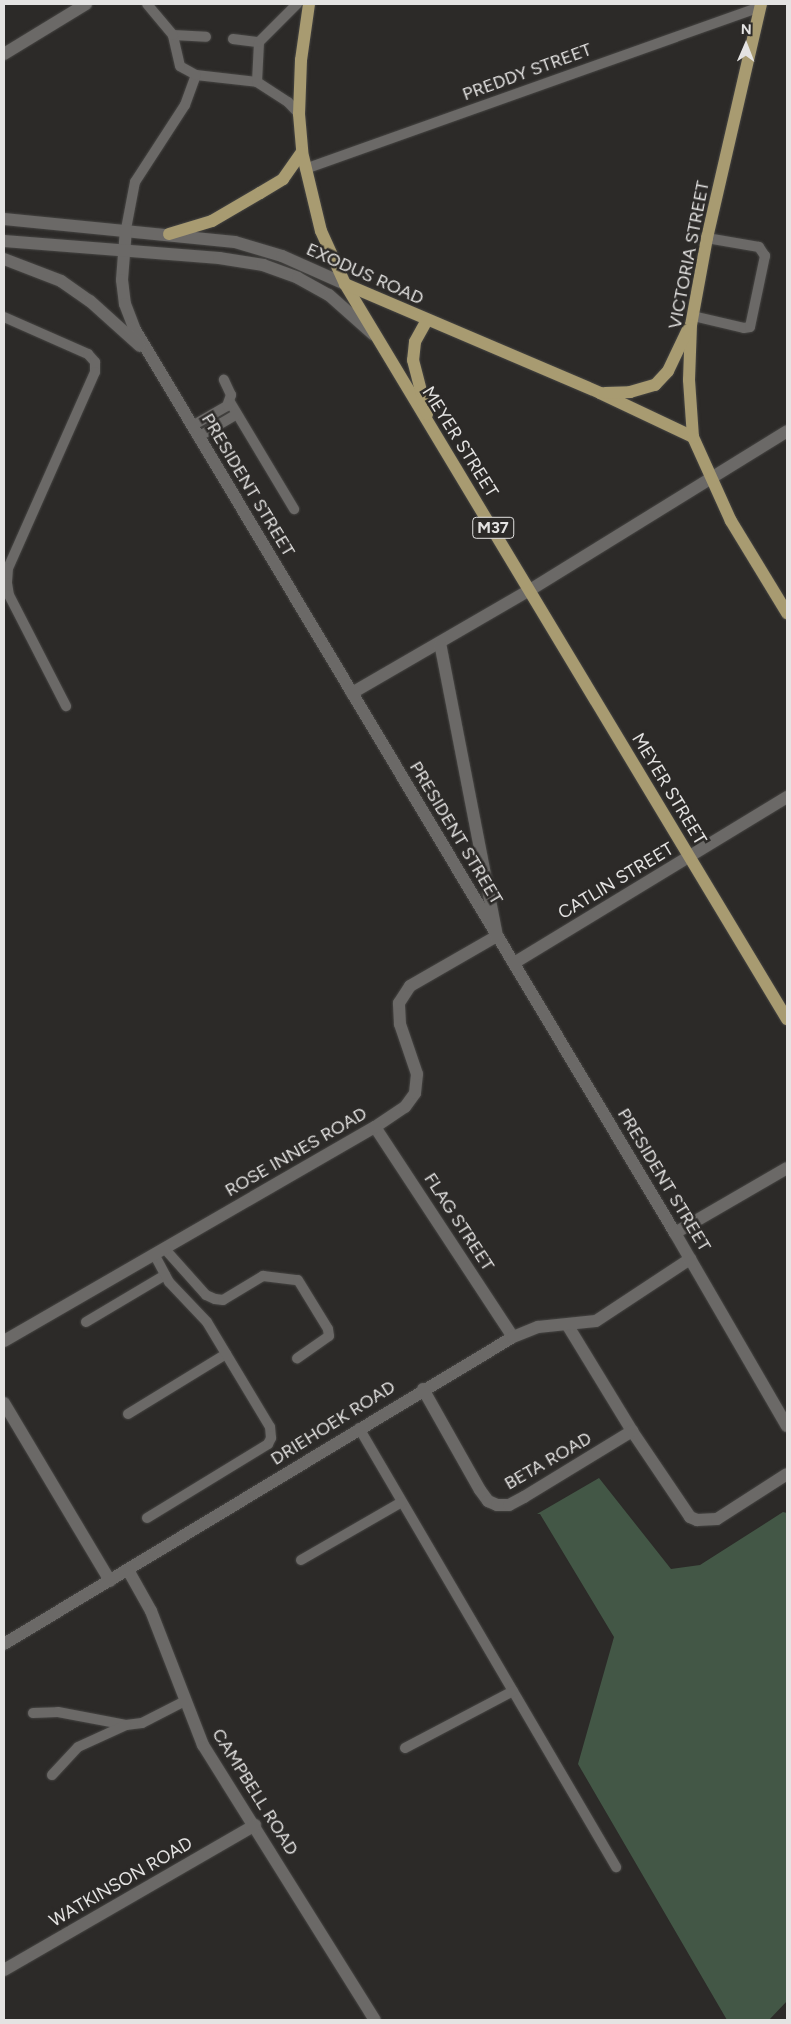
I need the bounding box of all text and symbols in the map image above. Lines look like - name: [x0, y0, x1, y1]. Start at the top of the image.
- north arrow: [721, 20, 771, 70]
- text: N: [741, 21, 752, 38]
- street label: PREDDY STREET: [460, 39, 594, 105]
- street label: VICTORIA STREET: [664, 179, 714, 331]
- street label: EXODUS ROAD: [303, 238, 427, 310]
- street label: MEYER STREET: [417, 383, 503, 501]
- street label: PRESIDENT STREET: [197, 410, 299, 560]
- road number: M37: [472, 514, 514, 542]
- street label: MEYER STREET: [627, 729, 711, 849]
- street label: PRESIDENT STREET: [405, 758, 507, 908]
- street label: CATLIN STREET: [554, 838, 678, 924]
- street label: ROSE INNES ROAD: [221, 1103, 371, 1201]
- street label: PRESIDENT STREET: [613, 1105, 715, 1255]
- street label: FLAG STREET: [419, 1169, 499, 1275]
- street label: DRIEHOEK ROAD: [267, 1376, 399, 1470]
- street label: BETA ROAD: [501, 1427, 595, 1495]
- street label: CAMPBELL ROAD: [207, 1725, 303, 1859]
- street label: WATKINSON ROAD: [46, 1832, 196, 1932]

